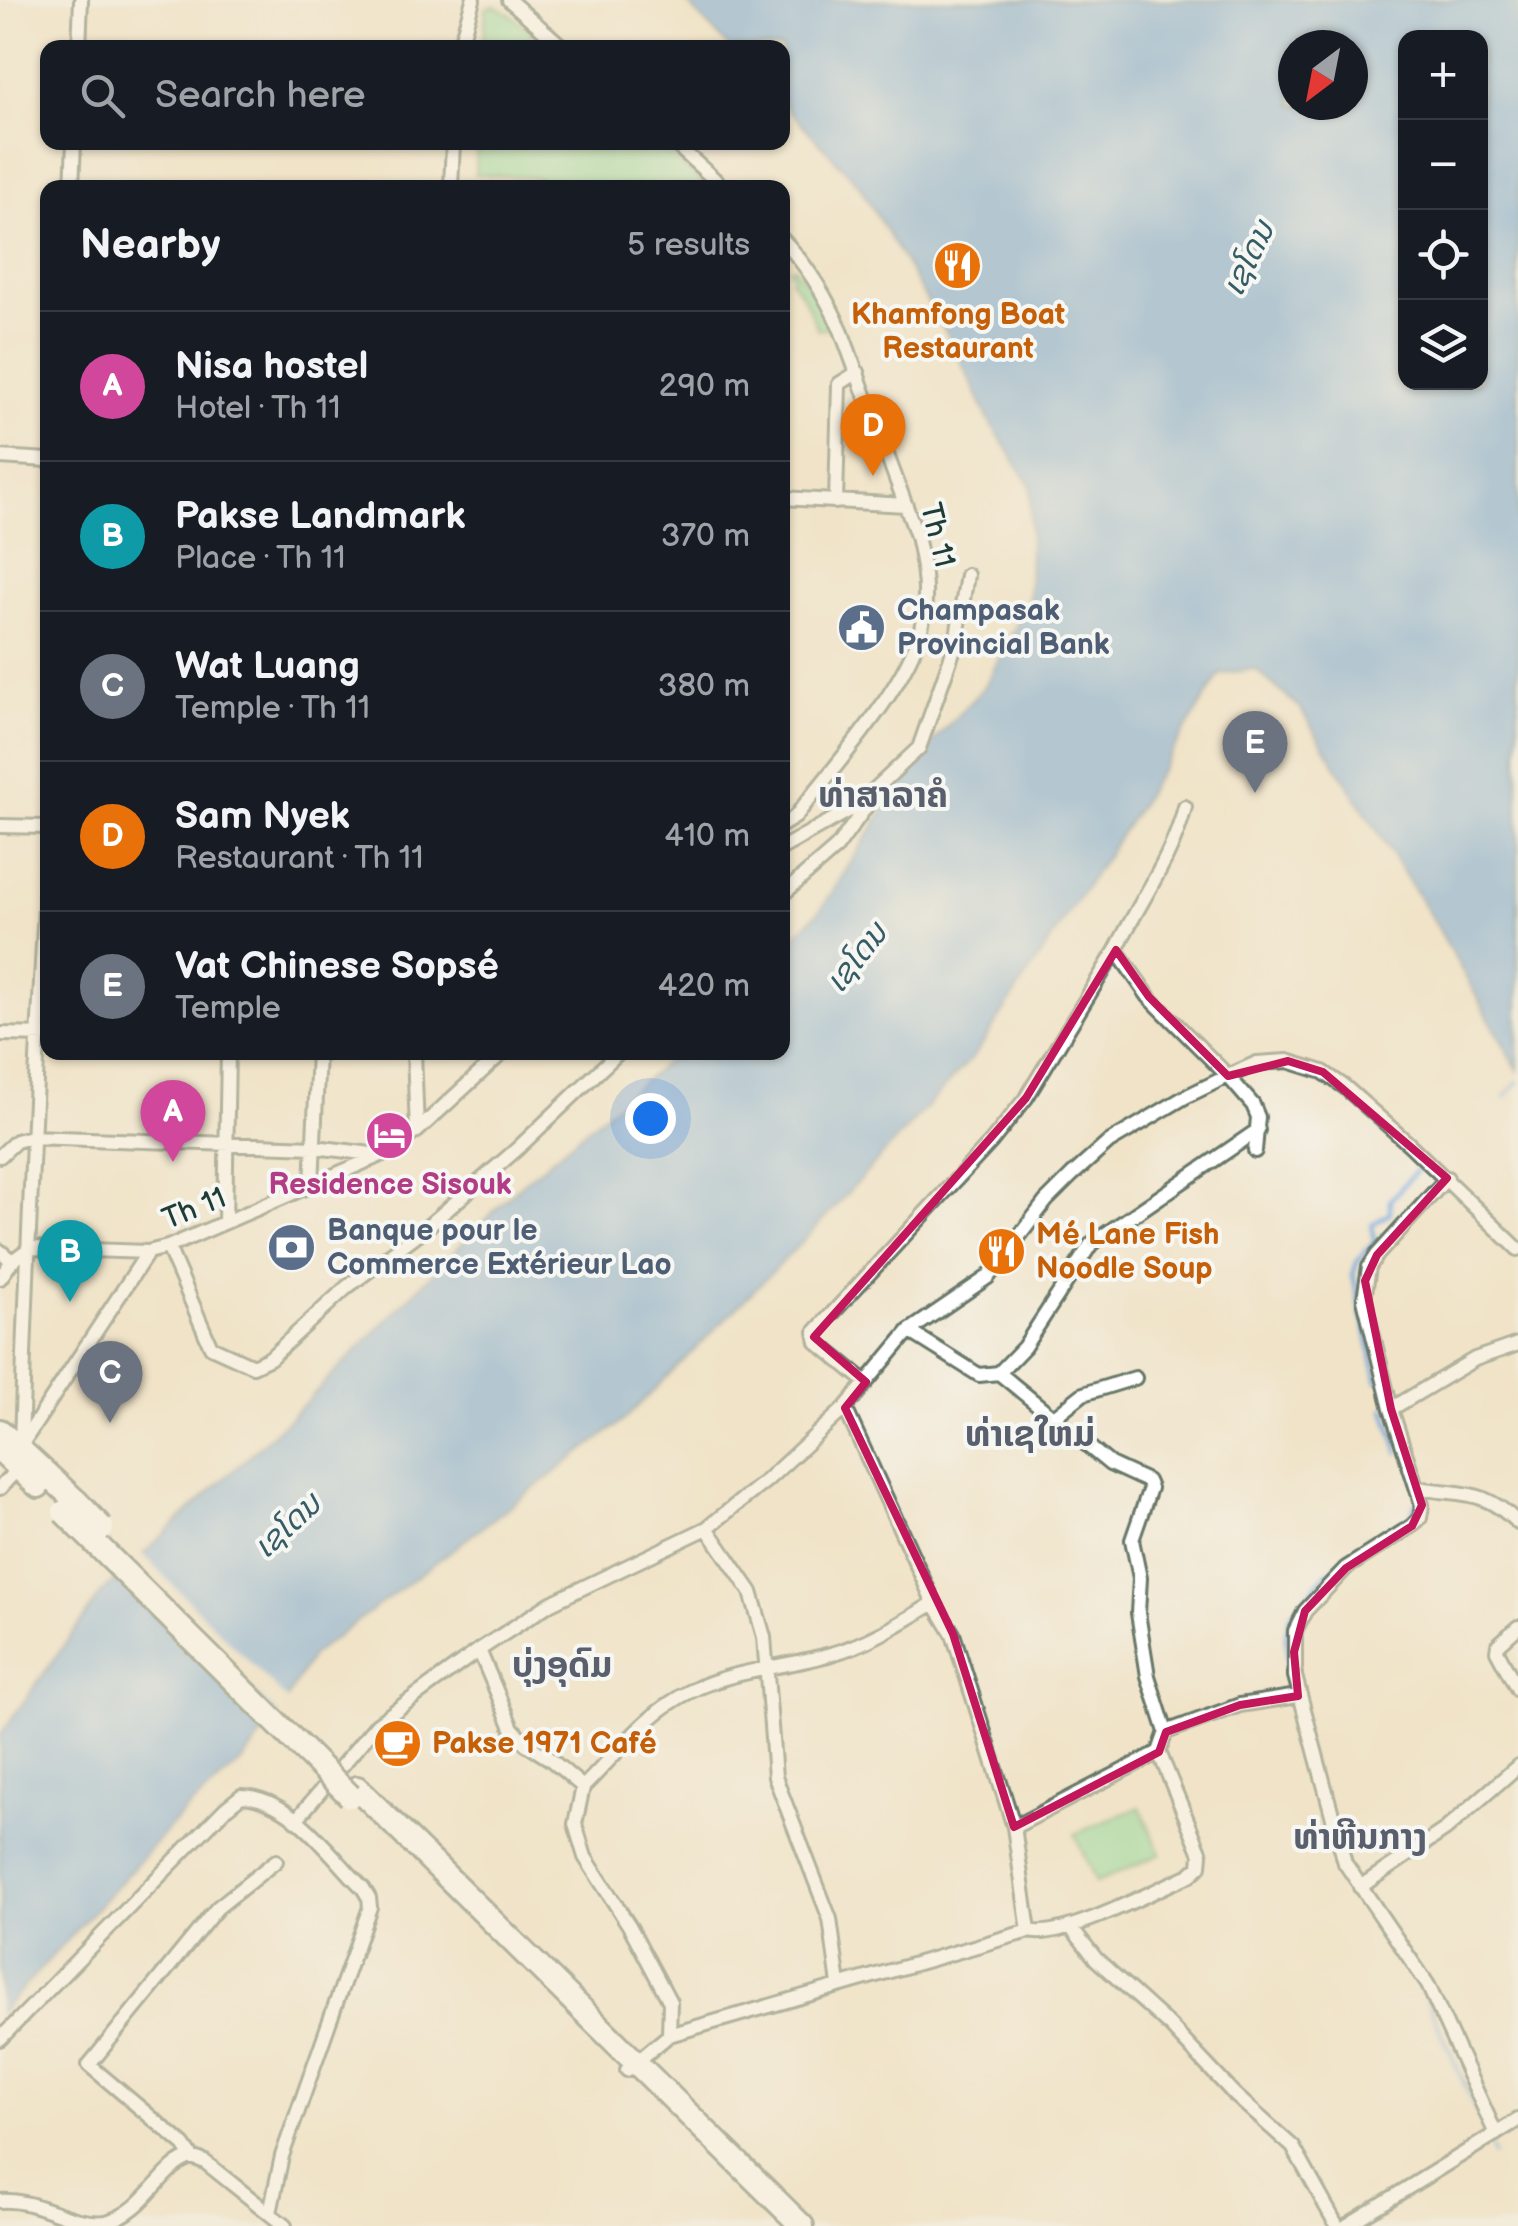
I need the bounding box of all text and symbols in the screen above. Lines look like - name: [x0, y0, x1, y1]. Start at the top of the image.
- north arrow: [1278, 30, 1368, 120]
- map controls: [1398, 30, 1488, 390]
- button: +: [1398, 30, 1488, 120]
- search box: [40, 40, 790, 150]
- icon: search: [75, 68, 130, 123]
- text: Search here: [155, 73, 366, 118]
- button: −: [1398, 120, 1488, 210]
- button: locate: [1398, 210, 1488, 300]
- water label: ເຊໂດນ: [1215, 213, 1285, 302]
- text: Nearby: [80, 220, 220, 271]
- text: 5 results: [627, 226, 750, 265]
- restaurant icon: Khamfong Boat Restaurant: [932, 239, 984, 291]
- place label: Khamfong Boat Restaurant: [851, 297, 1065, 367]
- button: layers: [1398, 300, 1488, 390]
- text: Nisa hostel: [175, 344, 368, 389]
- text: A: [103, 367, 122, 406]
- text: 290 m: [659, 367, 750, 406]
- text: Hotel · Th 11: [175, 389, 341, 428]
- pin: D: [840, 394, 906, 476]
- text: Pakse Landmark: [175, 494, 465, 539]
- street label: Th 11: [912, 499, 962, 571]
- text: B: [101, 517, 124, 556]
- text: 370 m: [661, 517, 750, 556]
- text: Place · Th 11: [175, 539, 346, 578]
- place label: Champasak Provincial Bank: [897, 593, 1110, 663]
- public building icon: Champasak Provincial Bank: [836, 601, 888, 653]
- text: Wat Luang: [175, 644, 360, 689]
- text: C: [101, 667, 124, 706]
- text: 380 m: [658, 667, 750, 706]
- text: Temple · Th 11: [175, 689, 370, 728]
- pin: E: [1222, 710, 1288, 793]
- district label: ທ່າສາລາຄໍ: [818, 775, 948, 818]
- text: Sam Nyek: [175, 794, 350, 839]
- text: D: [101, 817, 124, 856]
- text: 410 m: [664, 817, 750, 856]
- text: Restaurant · Th 11: [175, 839, 424, 878]
- water label: ເຊໂດນ: [818, 913, 898, 1001]
- text: Vat Chinese Sopsé: [175, 944, 499, 989]
- text: E: [102, 967, 123, 1006]
- text: 420 m: [658, 967, 750, 1006]
- text: Temple: [175, 989, 281, 1028]
- pin: A: [140, 1080, 206, 1162]
- your location: [625, 1093, 676, 1144]
- hotel icon: Residence Sisouk: [364, 1109, 416, 1161]
- place label: Residence Sisouk: [268, 1167, 512, 1203]
- street label: Th 11: [157, 1180, 231, 1238]
- place label: Banque pour le Commerce Extérieur Lao: [327, 1213, 672, 1283]
- place label: Mé Lane Fish Noodle Soup: [1036, 1217, 1219, 1287]
- pin: B: [38, 1220, 102, 1302]
- bank icon: Banque pour le Commerce Extérieur Lao: [266, 1221, 318, 1273]
- restaurant icon: Mé Lane Fish Noodle Soup: [975, 1225, 1027, 1277]
- pin: C: [78, 1340, 142, 1423]
- district label: ທ່າເຊໃຫມ່: [965, 1414, 1095, 1457]
- water label: ເຊໂດນ: [246, 1484, 331, 1567]
- district label: ບຸ່ງອຸດົມ: [512, 1645, 612, 1688]
- cafe icon: Pakse 1971 Café: [371, 1717, 423, 1769]
- place label: Pakse 1971 Café: [432, 1726, 657, 1762]
- district label: ທ່າຫີນກາງ: [1293, 1817, 1427, 1860]

